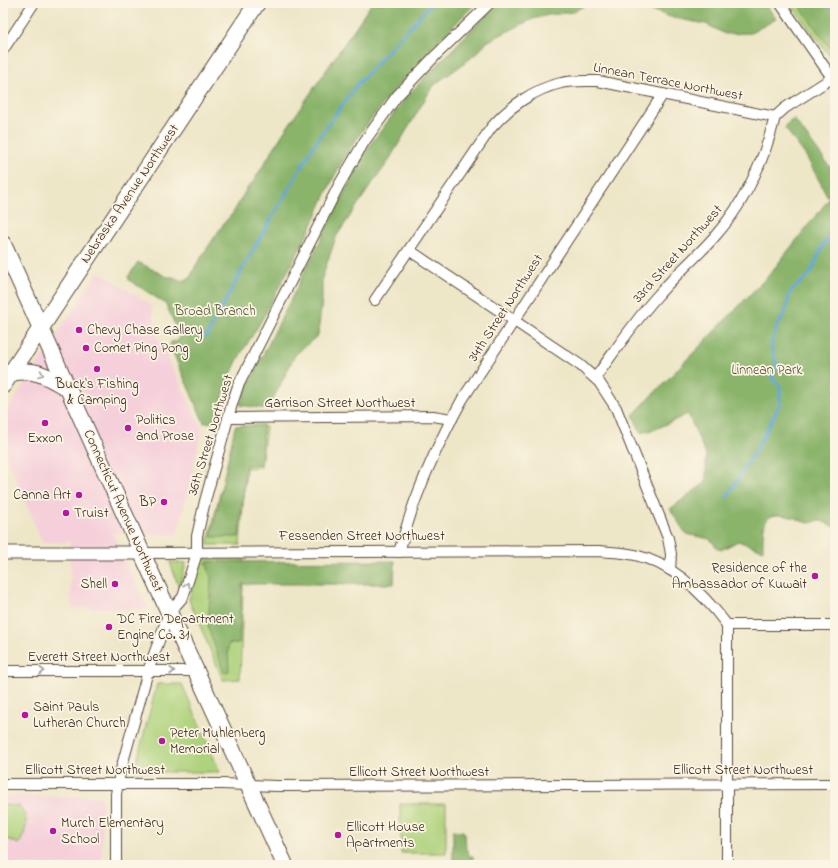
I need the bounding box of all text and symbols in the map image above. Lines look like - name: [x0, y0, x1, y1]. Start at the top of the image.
- street label: Linnean Terrace Northwest: [591, 57, 745, 107]
- street label: Nebraska Avenue Northwest: [75, 120, 185, 268]
- street label: 33rd Street Northwest: [628, 200, 728, 308]
- street label: 34th Street Northwest: [463, 250, 549, 366]
- park label: Broad Branch: [173, 301, 256, 322]
- place label: Chevy Chase Gallery: [87, 320, 203, 342]
- marker: Chevy Chase Gallery: [74, 325, 84, 335]
- place label: Comet Ping Pong: [94, 338, 189, 360]
- marker: Comet Ping Pong: [81, 343, 91, 353]
- park label: Linnean Park: [731, 360, 803, 381]
- marker: Buck's Fishing & Camping: [92, 364, 102, 374]
- one-way arrow: [37, 370, 44, 378]
- street label: 36th Street Northwest: [183, 372, 239, 498]
- place label: Buck's Fishing & Camping: [55, 374, 138, 412]
- street label: Garrison Street Northwest: [265, 393, 416, 414]
- place label: Politics and Prose: [136, 410, 195, 447]
- marker: Exxon: [40, 418, 50, 428]
- marker: Politics and Prose: [123, 423, 133, 433]
- street label: Connecticut Avenue Northwest: [78, 426, 168, 596]
- place label: Exxon: [28, 428, 62, 449]
- place label: Canna Art: [13, 485, 71, 506]
- marker: Canna Art: [74, 490, 84, 500]
- place label: BP: [138, 492, 157, 513]
- marker: BP: [159, 497, 169, 507]
- place label: Truist: [74, 503, 109, 524]
- marker: Truist: [61, 508, 71, 518]
- street label: Fessenden Street Northwest: [278, 526, 445, 547]
- place label: Residence of the Ambassador of Kuwait: [672, 558, 808, 595]
- marker: Residence of the Ambassador of Kuwait: [810, 571, 820, 581]
- place label: Shell: [80, 574, 107, 595]
- marker: Shell: [110, 579, 120, 589]
- one-way arrow: [182, 582, 191, 589]
- place label: DC Fire Department Engine Co. 31: [116, 609, 234, 647]
- marker: DC Fire Department Engine Co. 31: [104, 622, 114, 632]
- street label: Everett Street Northwest: [28, 647, 171, 668]
- one-way arrow: [39, 667, 45, 675]
- one-way arrow: [169, 667, 175, 675]
- place label: Saint Pauls Lutheran Church: [33, 697, 126, 734]
- marker: Saint Pauls Lutheran Church: [20, 710, 30, 720]
- place label: Peter Muhlenberg Memorial: [170, 723, 265, 760]
- marker: Peter Muhlenberg Memorial: [157, 736, 167, 746]
- street label: Ellicott Street Northwest: [25, 760, 166, 781]
- street label: Ellicott Street Northwest: [673, 760, 814, 781]
- street label: Ellicott Street Northwest: [349, 762, 490, 783]
- place label: Murch Elementary School: [61, 813, 164, 850]
- place label: Ellicott House Apartments: [346, 817, 426, 854]
- marker: Murch Elementary School: [48, 826, 58, 836]
- marker: Ellicott House Apartments: [333, 830, 343, 840]

